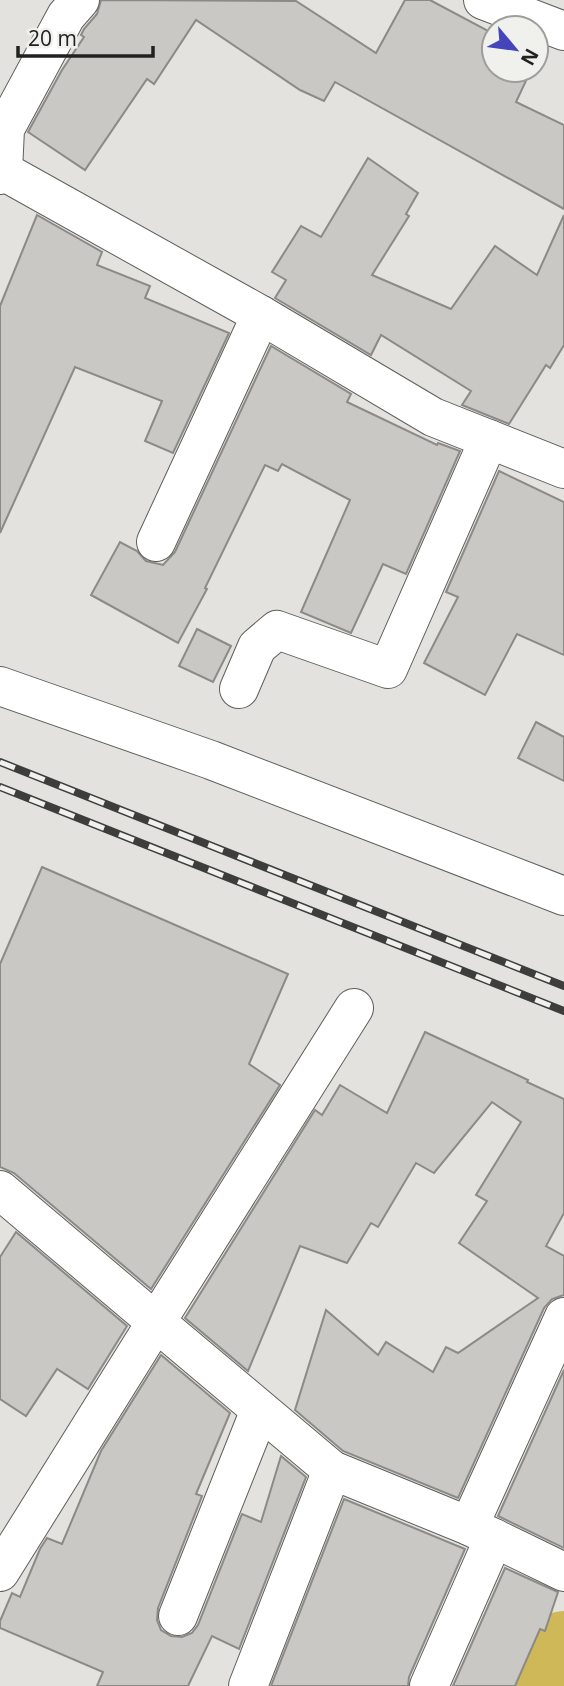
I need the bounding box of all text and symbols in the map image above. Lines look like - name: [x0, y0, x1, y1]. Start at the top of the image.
- scale bar: [18, 14, 152, 58]
- north arrow: [480, 14, 550, 84]
- text: 20 m: [28, 24, 77, 52]
- text: N: [515, 44, 545, 70]

